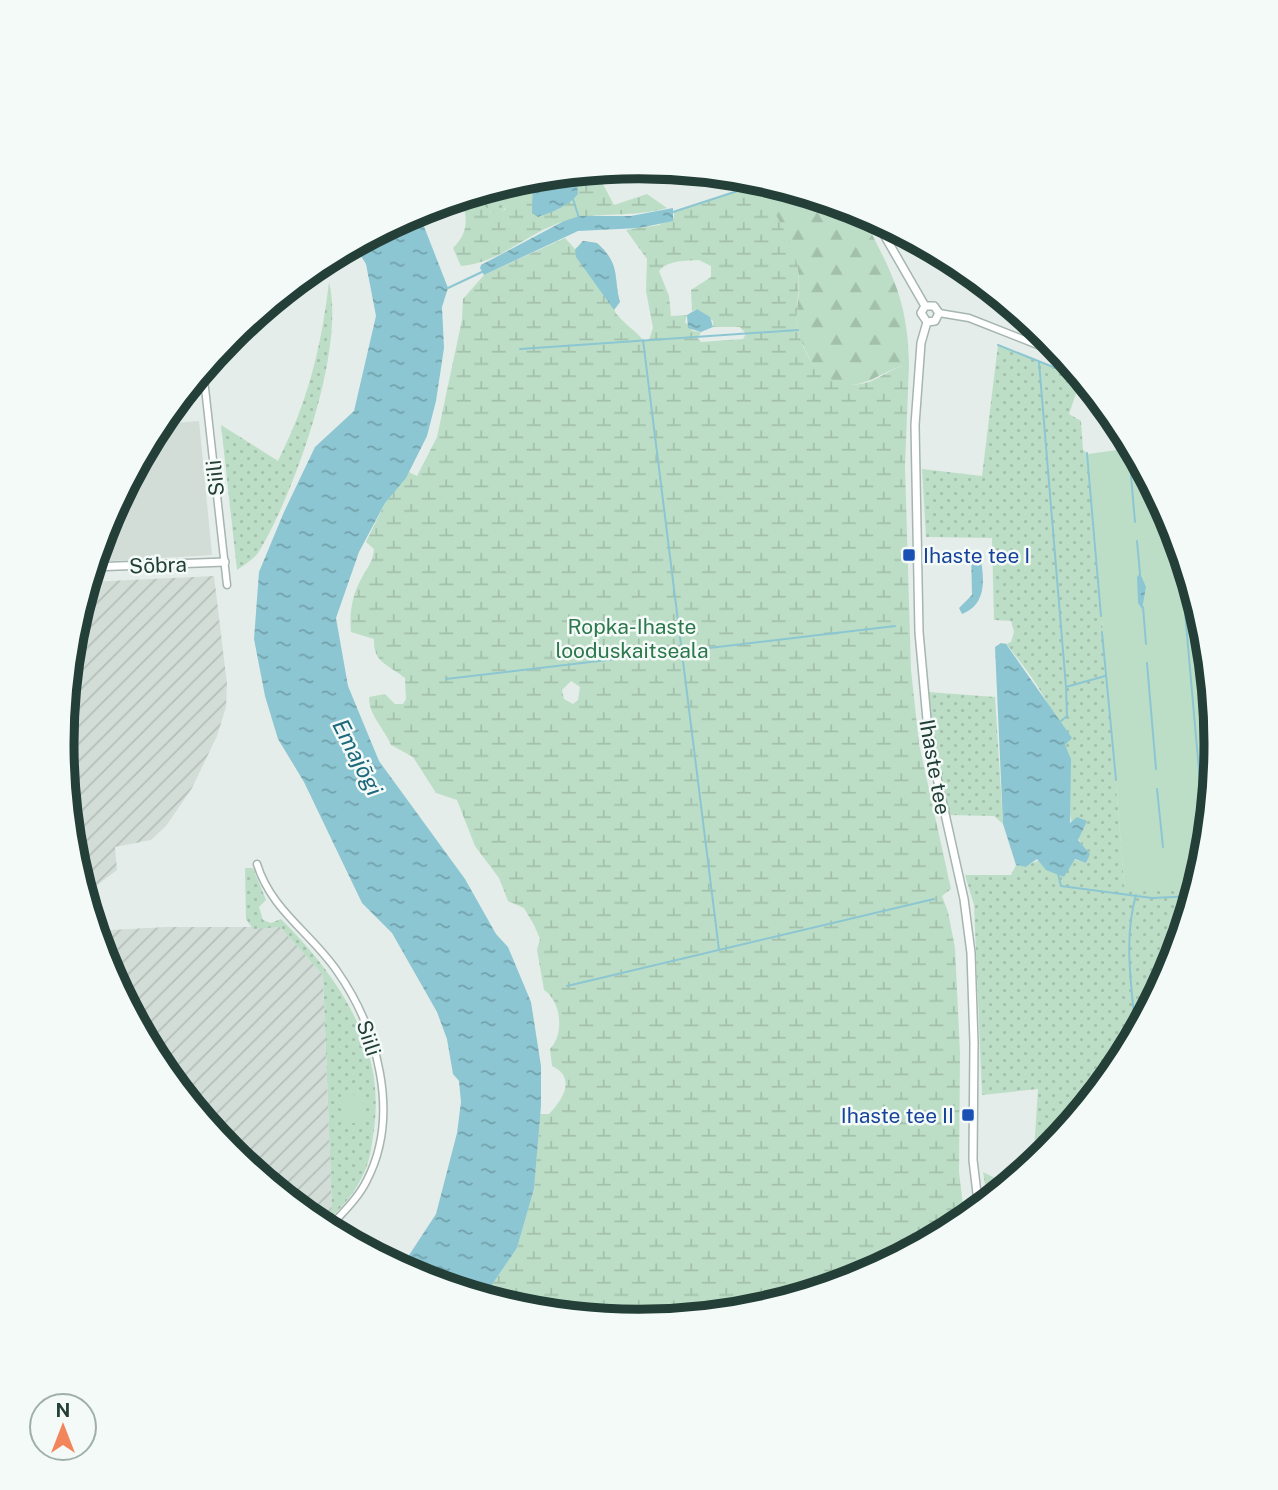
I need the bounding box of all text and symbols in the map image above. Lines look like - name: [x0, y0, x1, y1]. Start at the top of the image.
- street label: Siili: [201, 459, 229, 497]
- place label: Ihaste tee I: [923, 543, 1030, 568]
- marker: Ihaste tee I: [901, 547, 917, 563]
- street label: Sõbra: [129, 551, 187, 579]
- park label: Ropka-Ihaste looduskaitseala: [555, 614, 709, 663]
- water label: Emajõgi: [327, 714, 389, 800]
- street label: Ihaste tee: [914, 717, 956, 817]
- street label: Siili: [352, 1017, 386, 1059]
- place label: Ihaste tee II: [841, 1103, 954, 1128]
- marker: Ihaste tee II: [960, 1107, 976, 1123]
- north arrow: [28, 1392, 98, 1462]
- text: N: [56, 1399, 70, 1421]

